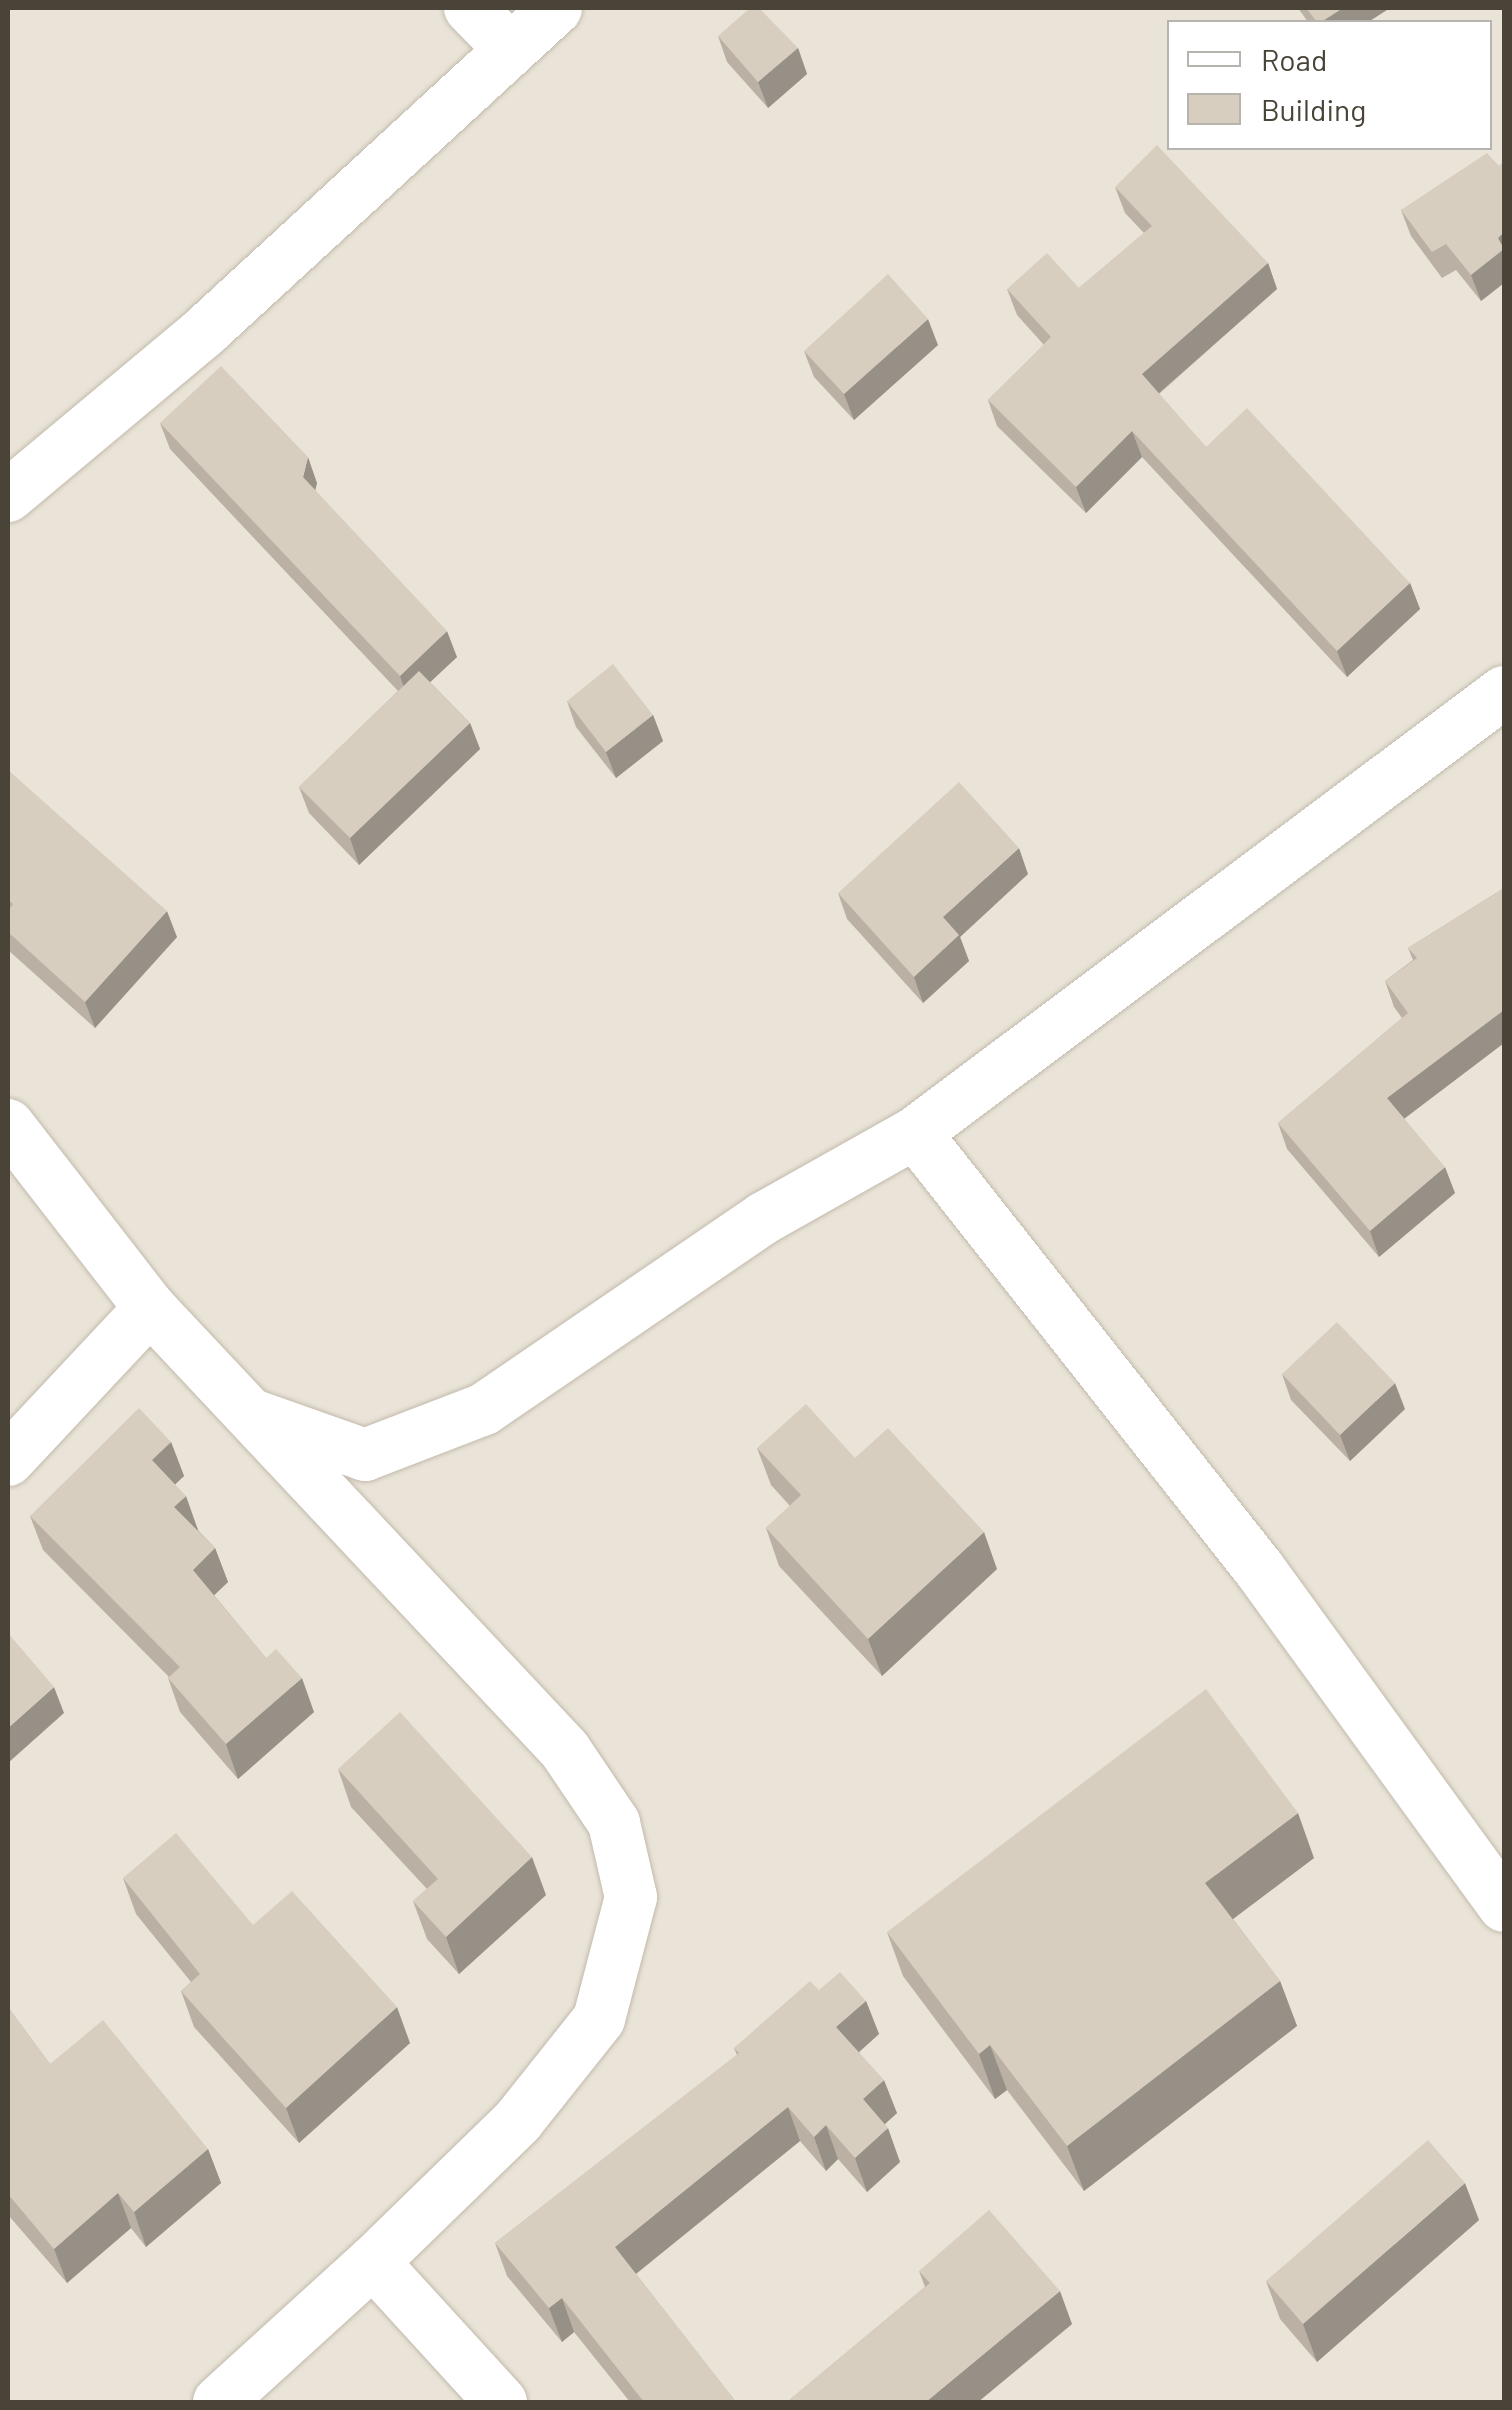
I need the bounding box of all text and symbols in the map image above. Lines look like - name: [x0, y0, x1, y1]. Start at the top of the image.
- legend: [1167, 20, 1492, 150]
- text: Road: [1261, 41, 1327, 77]
- text: Building: [1261, 91, 1366, 127]

